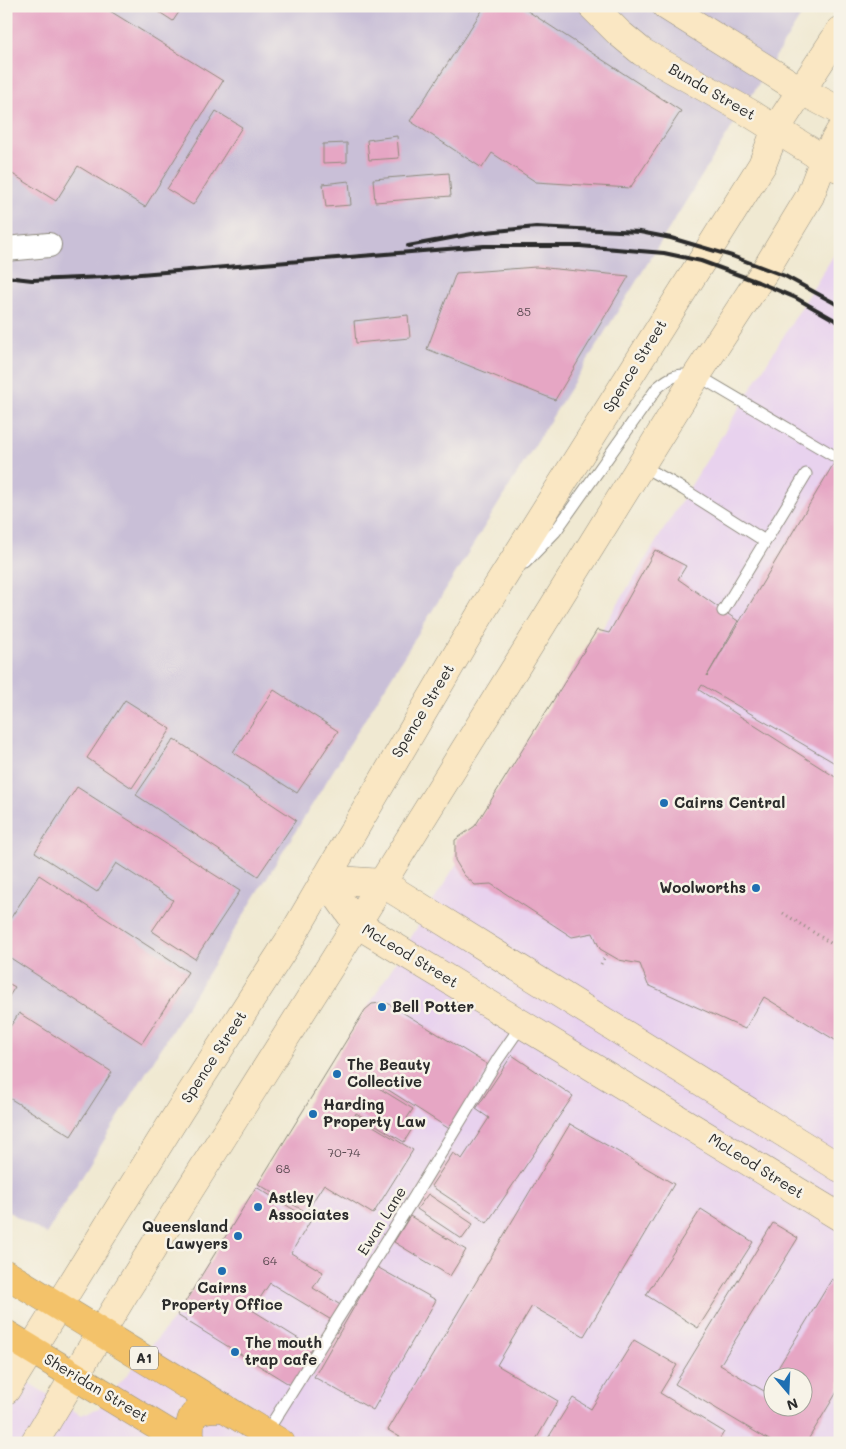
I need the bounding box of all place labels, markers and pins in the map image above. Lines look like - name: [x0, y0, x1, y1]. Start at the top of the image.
- place label: Cairns Central: [674, 792, 785, 812]
- marker: Cairns Central: [658, 797, 670, 809]
- place label: Woolworths: [660, 877, 746, 897]
- marker: Woolworths: [750, 882, 762, 894]
- place label: Bell Potter: [392, 996, 474, 1016]
- marker: Bell Potter: [376, 1001, 388, 1013]
- place label: The Beauty Collective: [347, 1054, 431, 1091]
- marker: The Beauty Collective: [331, 1068, 343, 1080]
- place label: Harding Property Law: [323, 1094, 426, 1131]
- marker: Harding Property Law: [307, 1108, 319, 1120]
- place label: Astley Associates: [268, 1187, 349, 1224]
- marker: Astley Associates: [252, 1201, 264, 1213]
- place label: Queensland Lawyers: [142, 1216, 228, 1253]
- marker: Queensland Lawyers: [232, 1230, 244, 1242]
- marker: Cairns Property Office: [216, 1265, 228, 1277]
- place label: Cairns Property Office: [161, 1277, 283, 1314]
- place label: The mouth trap cafe: [245, 1332, 322, 1369]
- marker: The mouth trap cafe: [229, 1346, 241, 1358]

